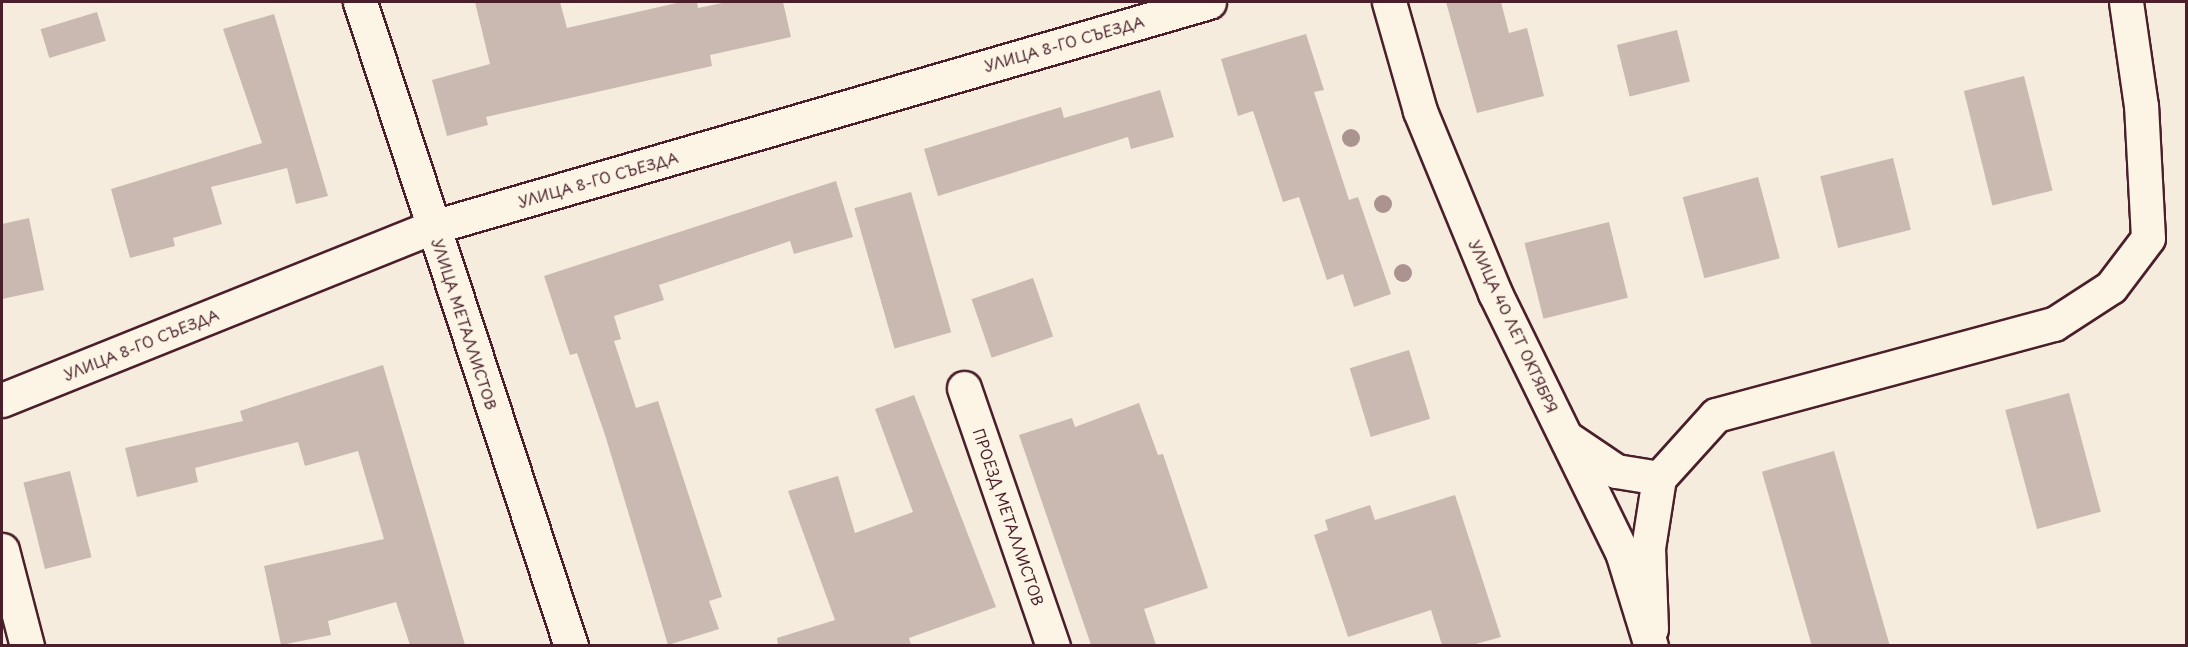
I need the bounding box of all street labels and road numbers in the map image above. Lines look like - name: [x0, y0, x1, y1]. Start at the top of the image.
- street label: УЛИЦА 8-ГО СЪЕЗДА: [981, 11, 1147, 75]
- street label: УЛИЦА 8-ГО СЪЕЗДА: [515, 147, 681, 211]
- street label: УЛИЦА МЕТАЛЛИСТОВ: [429, 236, 501, 412]
- street label: УЛИЦА 40 ЛЕТ ОКТЯБРЯ: [1466, 236, 1562, 416]
- street label: УЛИЦА 8-ГО СЪЕЗДА: [60, 304, 222, 384]
- street label: ПРОЕЗД МЕТАЛЛИСТОВ: [970, 426, 1048, 608]

